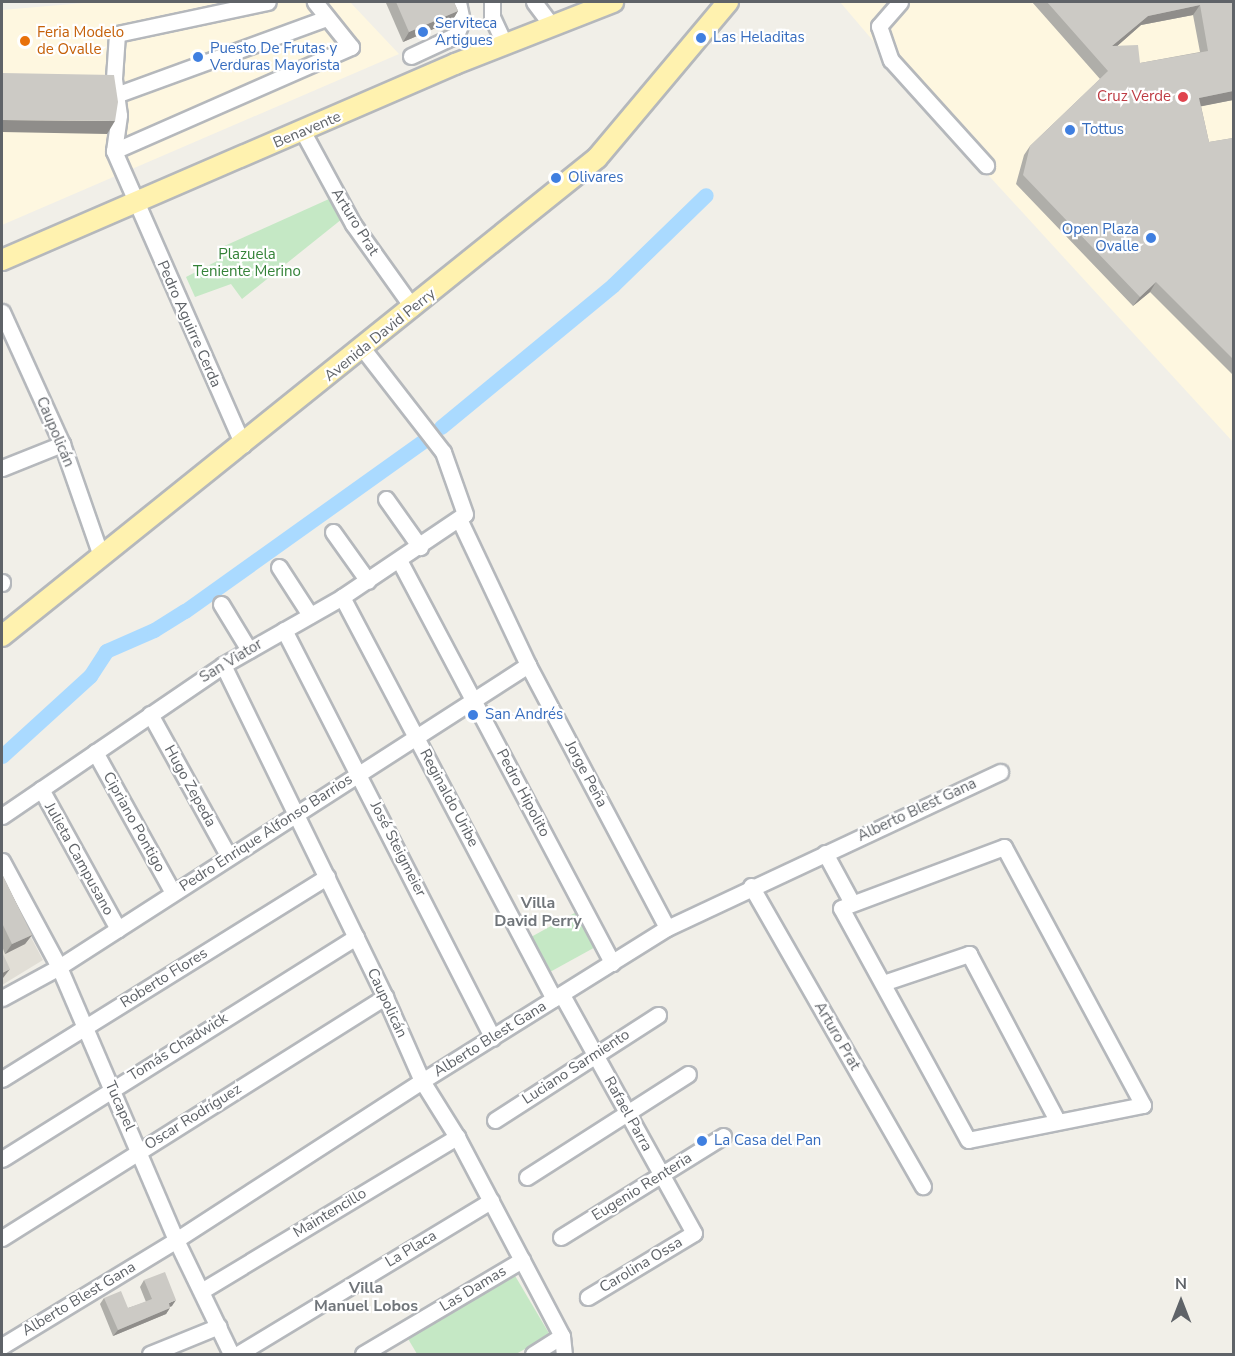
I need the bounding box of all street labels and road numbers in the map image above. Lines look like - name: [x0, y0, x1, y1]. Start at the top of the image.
- street label: Benavente: [270, 108, 344, 152]
- street label: Arturo Prat: [327, 185, 383, 259]
- street label: Pedro Aguirre Cerda: [153, 258, 225, 390]
- street label: Avenida David Perry: [321, 285, 439, 385]
- street label: Caupolicán: [32, 394, 78, 470]
- street label: San Viator: [196, 635, 266, 687]
- street label: Jorge Peña: [561, 738, 611, 810]
- street label: Hugo Zepeda: [160, 742, 220, 830]
- street label: Reginaldo Uribe: [416, 746, 482, 850]
- street label: Pedro Hipolito: [492, 746, 554, 840]
- street label: Cipriano Pontigo: [99, 769, 169, 875]
- street label: Pedro Enrique Alfonso Barrios: [176, 770, 356, 896]
- street label: Alberto Blest Gana: [855, 775, 979, 845]
- street label: José Steigmeier: [366, 798, 430, 900]
- street label: Julieta Campusano: [41, 800, 117, 918]
- street label: Roberto Flores: [117, 944, 211, 1012]
- street label: Caupolicán: [363, 965, 411, 1041]
- street label: Alberto Blest Gana: [430, 997, 550, 1081]
- street label: Arturo Prat: [810, 999, 864, 1073]
- street label: Tomás Chadwick: [125, 1009, 231, 1085]
- street label: Luciano Sarmiento: [519, 1026, 633, 1108]
- street label: Rafael Parra: [600, 1073, 656, 1155]
- street label: Tucapel: [101, 1078, 139, 1134]
- street label: Oscar Rodríguez: [141, 1080, 245, 1154]
- street label: Eugenio Renteria: [589, 1149, 695, 1225]
- street label: Maintencillo: [290, 1184, 370, 1242]
- street label: La Placa: [382, 1227, 440, 1271]
- street label: Carolina Ossa: [596, 1233, 686, 1297]
- street label: Alberto Blest Gana: [19, 1258, 139, 1340]
- street label: Las Damas: [437, 1262, 509, 1316]

